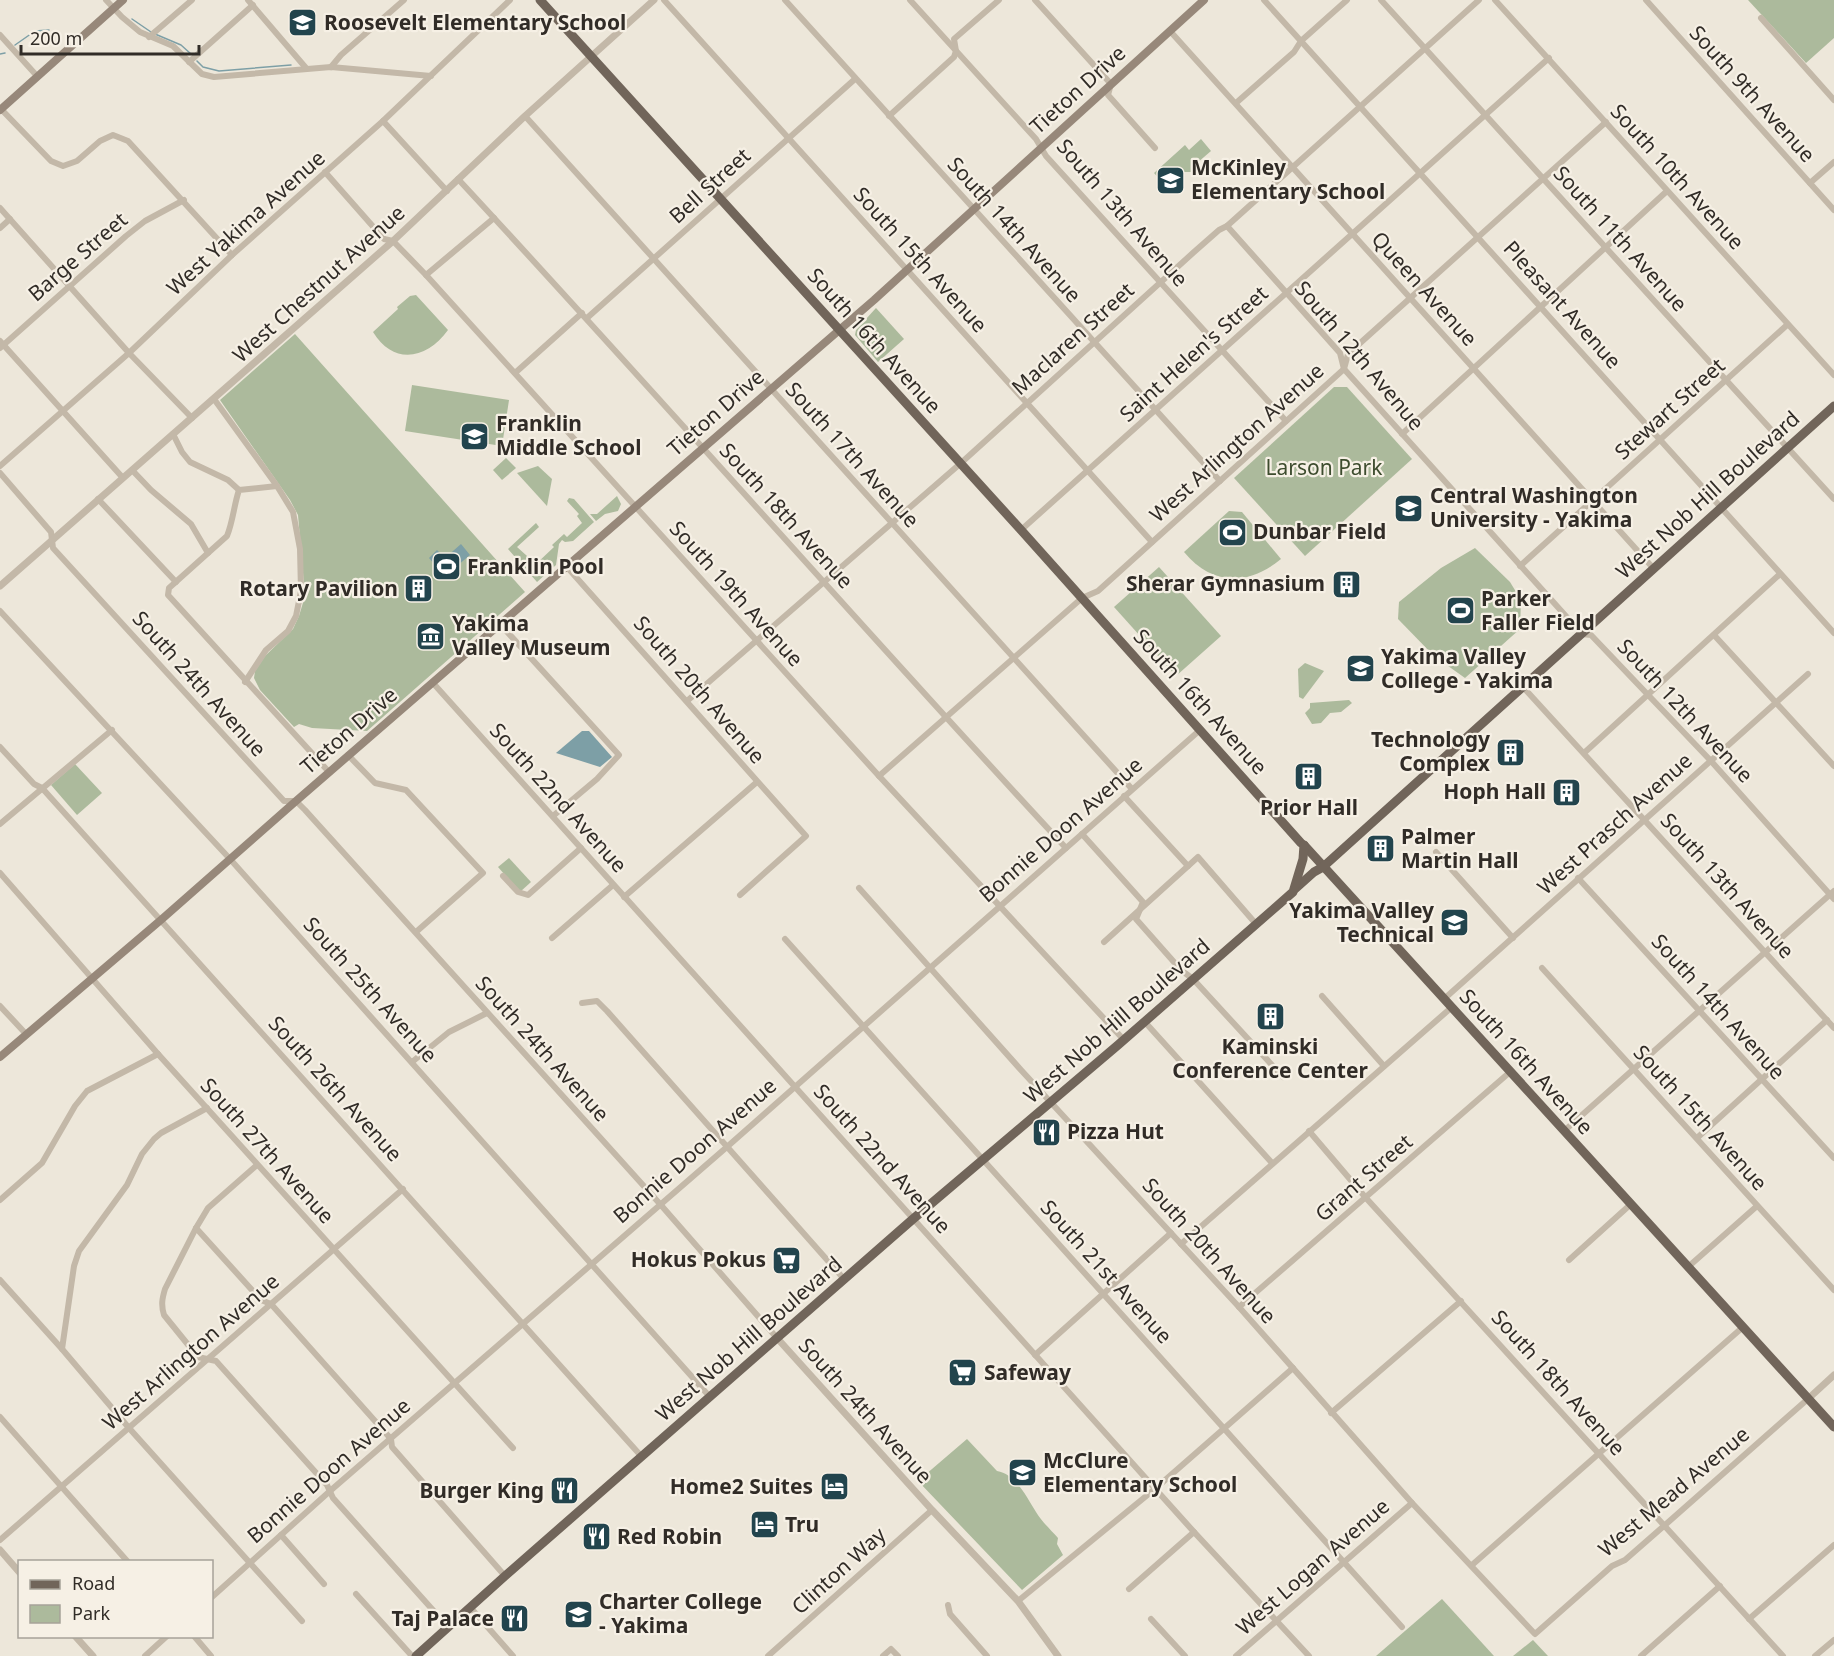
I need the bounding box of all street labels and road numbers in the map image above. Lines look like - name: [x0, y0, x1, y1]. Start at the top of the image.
- street label: South 9th Avenue: [1684, 19, 1822, 168]
- street label: Tieton Drive: [1024, 39, 1131, 140]
- street label: South 10th Avenue: [1605, 97, 1751, 255]
- street label: South 13th Avenue: [1051, 133, 1195, 292]
- street label: Bell Street: [663, 141, 756, 229]
- street label: West Yakima Avenue: [160, 144, 330, 301]
- street label: South 14th Avenue: [942, 150, 1088, 308]
- street label: South 11th Avenue: [1548, 159, 1694, 317]
- street label: South 15th Avenue: [848, 180, 994, 338]
- street label: West Chestnut Avenue: [226, 198, 410, 368]
- street label: Barge Street: [22, 205, 133, 307]
- street label: Queen Avenue: [1366, 225, 1484, 352]
- street label: Pleasant Avenue: [1498, 234, 1628, 374]
- street label: South 16th Avenue: [802, 261, 948, 419]
- street label: South 12th Avenue: [1289, 275, 1431, 436]
- street label: Maclaren Street: [1005, 276, 1140, 401]
- street label: Saint Helen's Street: [1113, 279, 1274, 427]
- street label: Stewart Street: [1608, 351, 1731, 465]
- street label: West Arlington Avenue: [1143, 356, 1329, 528]
- street label: Tieton Drive: [661, 362, 770, 462]
- street label: South 17th Avenue: [780, 375, 926, 533]
- street label: West Nob Hill Boulevard: [1609, 404, 1805, 584]
- street label: South 18th Avenue: [714, 436, 860, 594]
- street label: South 19th Avenue: [664, 514, 810, 672]
- street label: South 24th Avenue: [127, 604, 273, 762]
- street label: South 20th Avenue: [628, 610, 772, 769]
- street label: South 16th Avenue: [1128, 622, 1274, 780]
- street label: South 12th Avenue: [1612, 632, 1760, 788]
- street label: Tieton Drive: [294, 680, 403, 780]
- street label: South 22nd Avenue: [484, 716, 633, 878]
- street label: West Prasch Avenue: [1531, 746, 1698, 900]
- street label: Bonnie Doon Avenue: [973, 750, 1148, 908]
- street label: South 13th Avenue: [1655, 806, 1801, 964]
- street label: South 25th Avenue: [298, 910, 444, 1068]
- street label: South 14th Avenue: [1646, 927, 1792, 1085]
- street label: West Nob Hill Boulevard: [1017, 932, 1215, 1109]
- street label: South 24th Avenue: [470, 969, 616, 1127]
- street label: South 16th Avenue: [1454, 982, 1600, 1140]
- street label: South 26th Avenue: [263, 1009, 409, 1167]
- street label: South 15th Avenue: [1628, 1038, 1774, 1196]
- street label: South 27th Avenue: [195, 1071, 341, 1229]
- street label: Bonnie Doon Avenue: [607, 1071, 782, 1229]
- street label: South 22nd Avenue: [808, 1077, 957, 1239]
- street label: Grant Street: [1309, 1127, 1418, 1227]
- street label: South 20th Avenue: [1137, 1171, 1283, 1329]
- street label: South 21st Avenue: [1035, 1194, 1179, 1349]
- street label: West Nob Hill Boulevard: [649, 1250, 847, 1427]
- street label: West Arlington Avenue: [96, 1267, 285, 1436]
- street label: South 18th Avenue: [1486, 1303, 1632, 1461]
- street label: South 24th Avenue: [793, 1331, 939, 1489]
- street label: Bonnie Doon Avenue: [241, 1391, 416, 1549]
- street label: West Mead Avenue: [1592, 1420, 1755, 1563]
- street label: West Logan Avenue: [1230, 1492, 1395, 1641]
- street label: Clinton Way: [785, 1520, 892, 1620]

